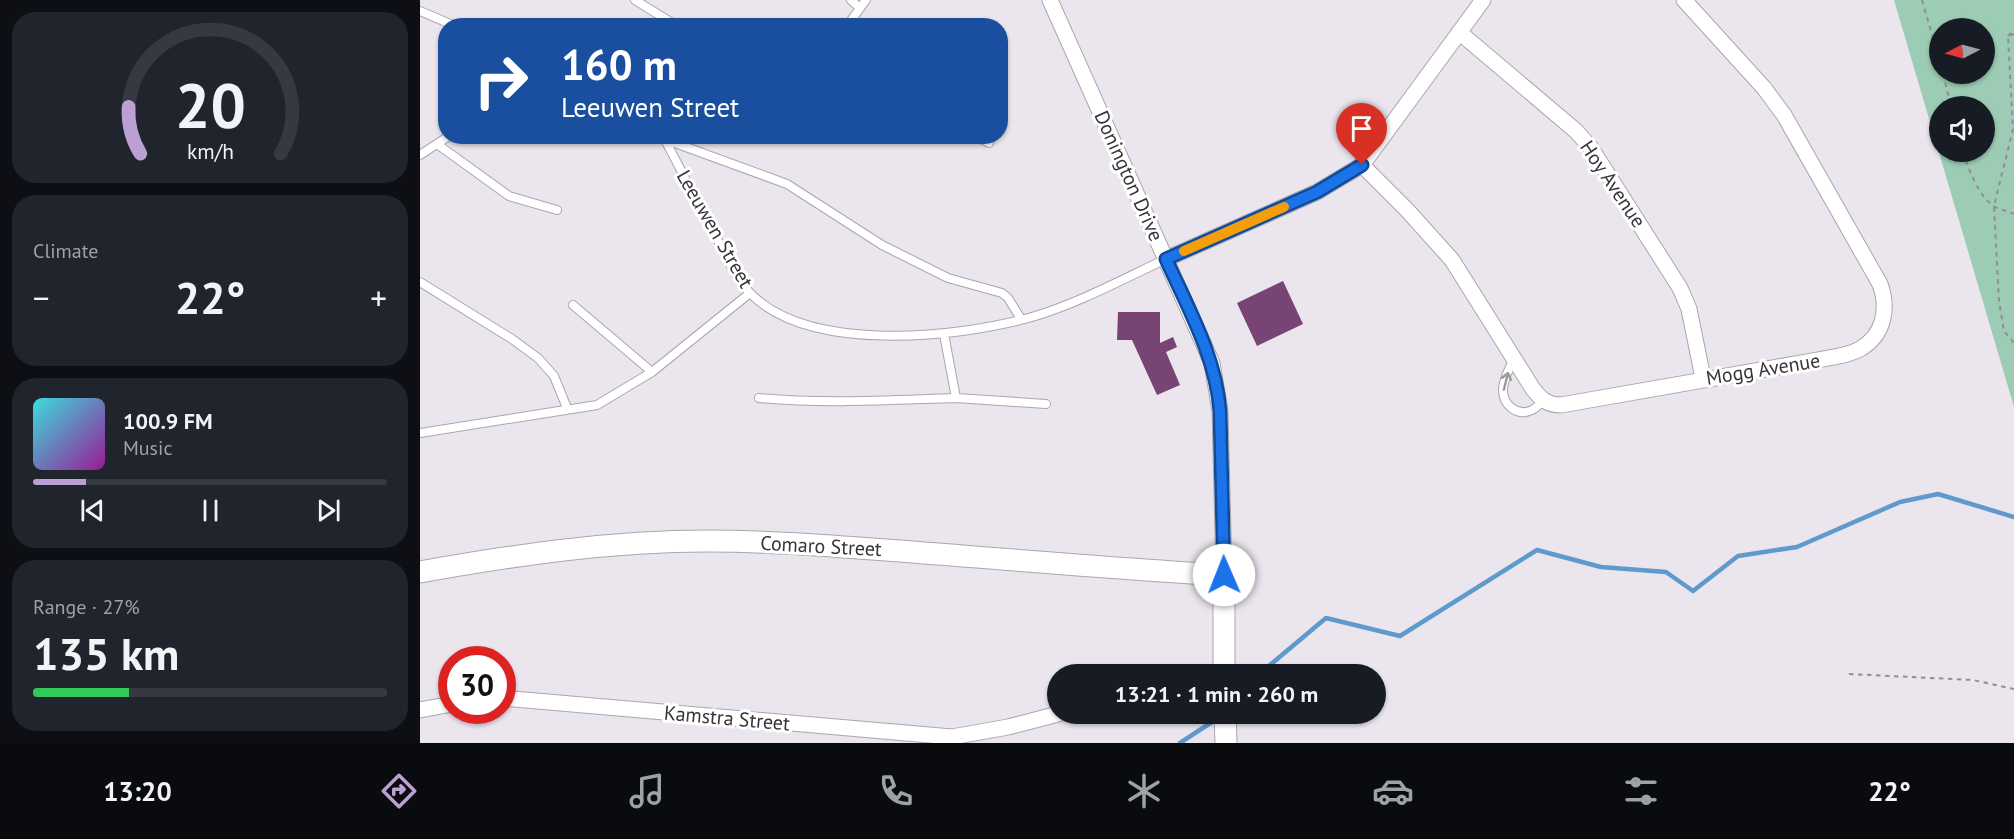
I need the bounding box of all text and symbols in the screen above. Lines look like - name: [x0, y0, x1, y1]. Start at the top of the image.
- north arrow: [1929, 18, 1995, 84]
- map controls: [1929, 18, 1995, 162]
- text: 160 m: [561, 37, 677, 92]
- icon: right: [462, 42, 540, 120]
- text: 20: [175, 65, 245, 146]
- text: Leeuwen Street: [561, 90, 739, 124]
- button: sound: [1929, 96, 1995, 162]
- pin: [1336, 103, 1387, 165]
- street label: Donington Drive: [1089, 107, 1169, 245]
- icon: arrive: [1345, 112, 1378, 145]
- street label: Hoy Avenue: [1574, 135, 1652, 233]
- text: km/h: [186, 138, 233, 166]
- street label: Leeuwen Street: [671, 165, 759, 293]
- text: Climate: [33, 238, 99, 264]
- text: 22°: [175, 268, 245, 326]
- text: −: [33, 276, 50, 319]
- text: +: [370, 276, 387, 319]
- street label: Mogg Avenue: [1704, 347, 1822, 391]
- one-way arrow: [1500, 372, 1512, 391]
- text: 100.9 FM: [123, 407, 213, 435]
- text: Music: [123, 435, 172, 461]
- icon: previous: [76, 494, 109, 527]
- icon: pause: [194, 494, 227, 527]
- icon: next: [312, 494, 345, 527]
- street label: Comaro Street: [760, 530, 883, 562]
- position arrow: [1192, 543, 1256, 607]
- text: Range · 27%: [33, 594, 140, 620]
- text: 135 km: [33, 624, 179, 682]
- speed limit sign: 30: [438, 646, 516, 724]
- text: 13:21 · 1 min · 260 m: [1115, 680, 1318, 708]
- street label: Kamstra Street: [663, 700, 791, 736]
- icon: directions: [378, 770, 420, 812]
- icon: music: [626, 770, 668, 812]
- icon: phone: [875, 770, 917, 812]
- icon: climate: [1123, 770, 1165, 812]
- icon: car: [1372, 770, 1414, 812]
- icon: filters: [1620, 770, 1662, 812]
- text: 13:20: [103, 774, 172, 808]
- text: 22°: [1868, 774, 1911, 808]

